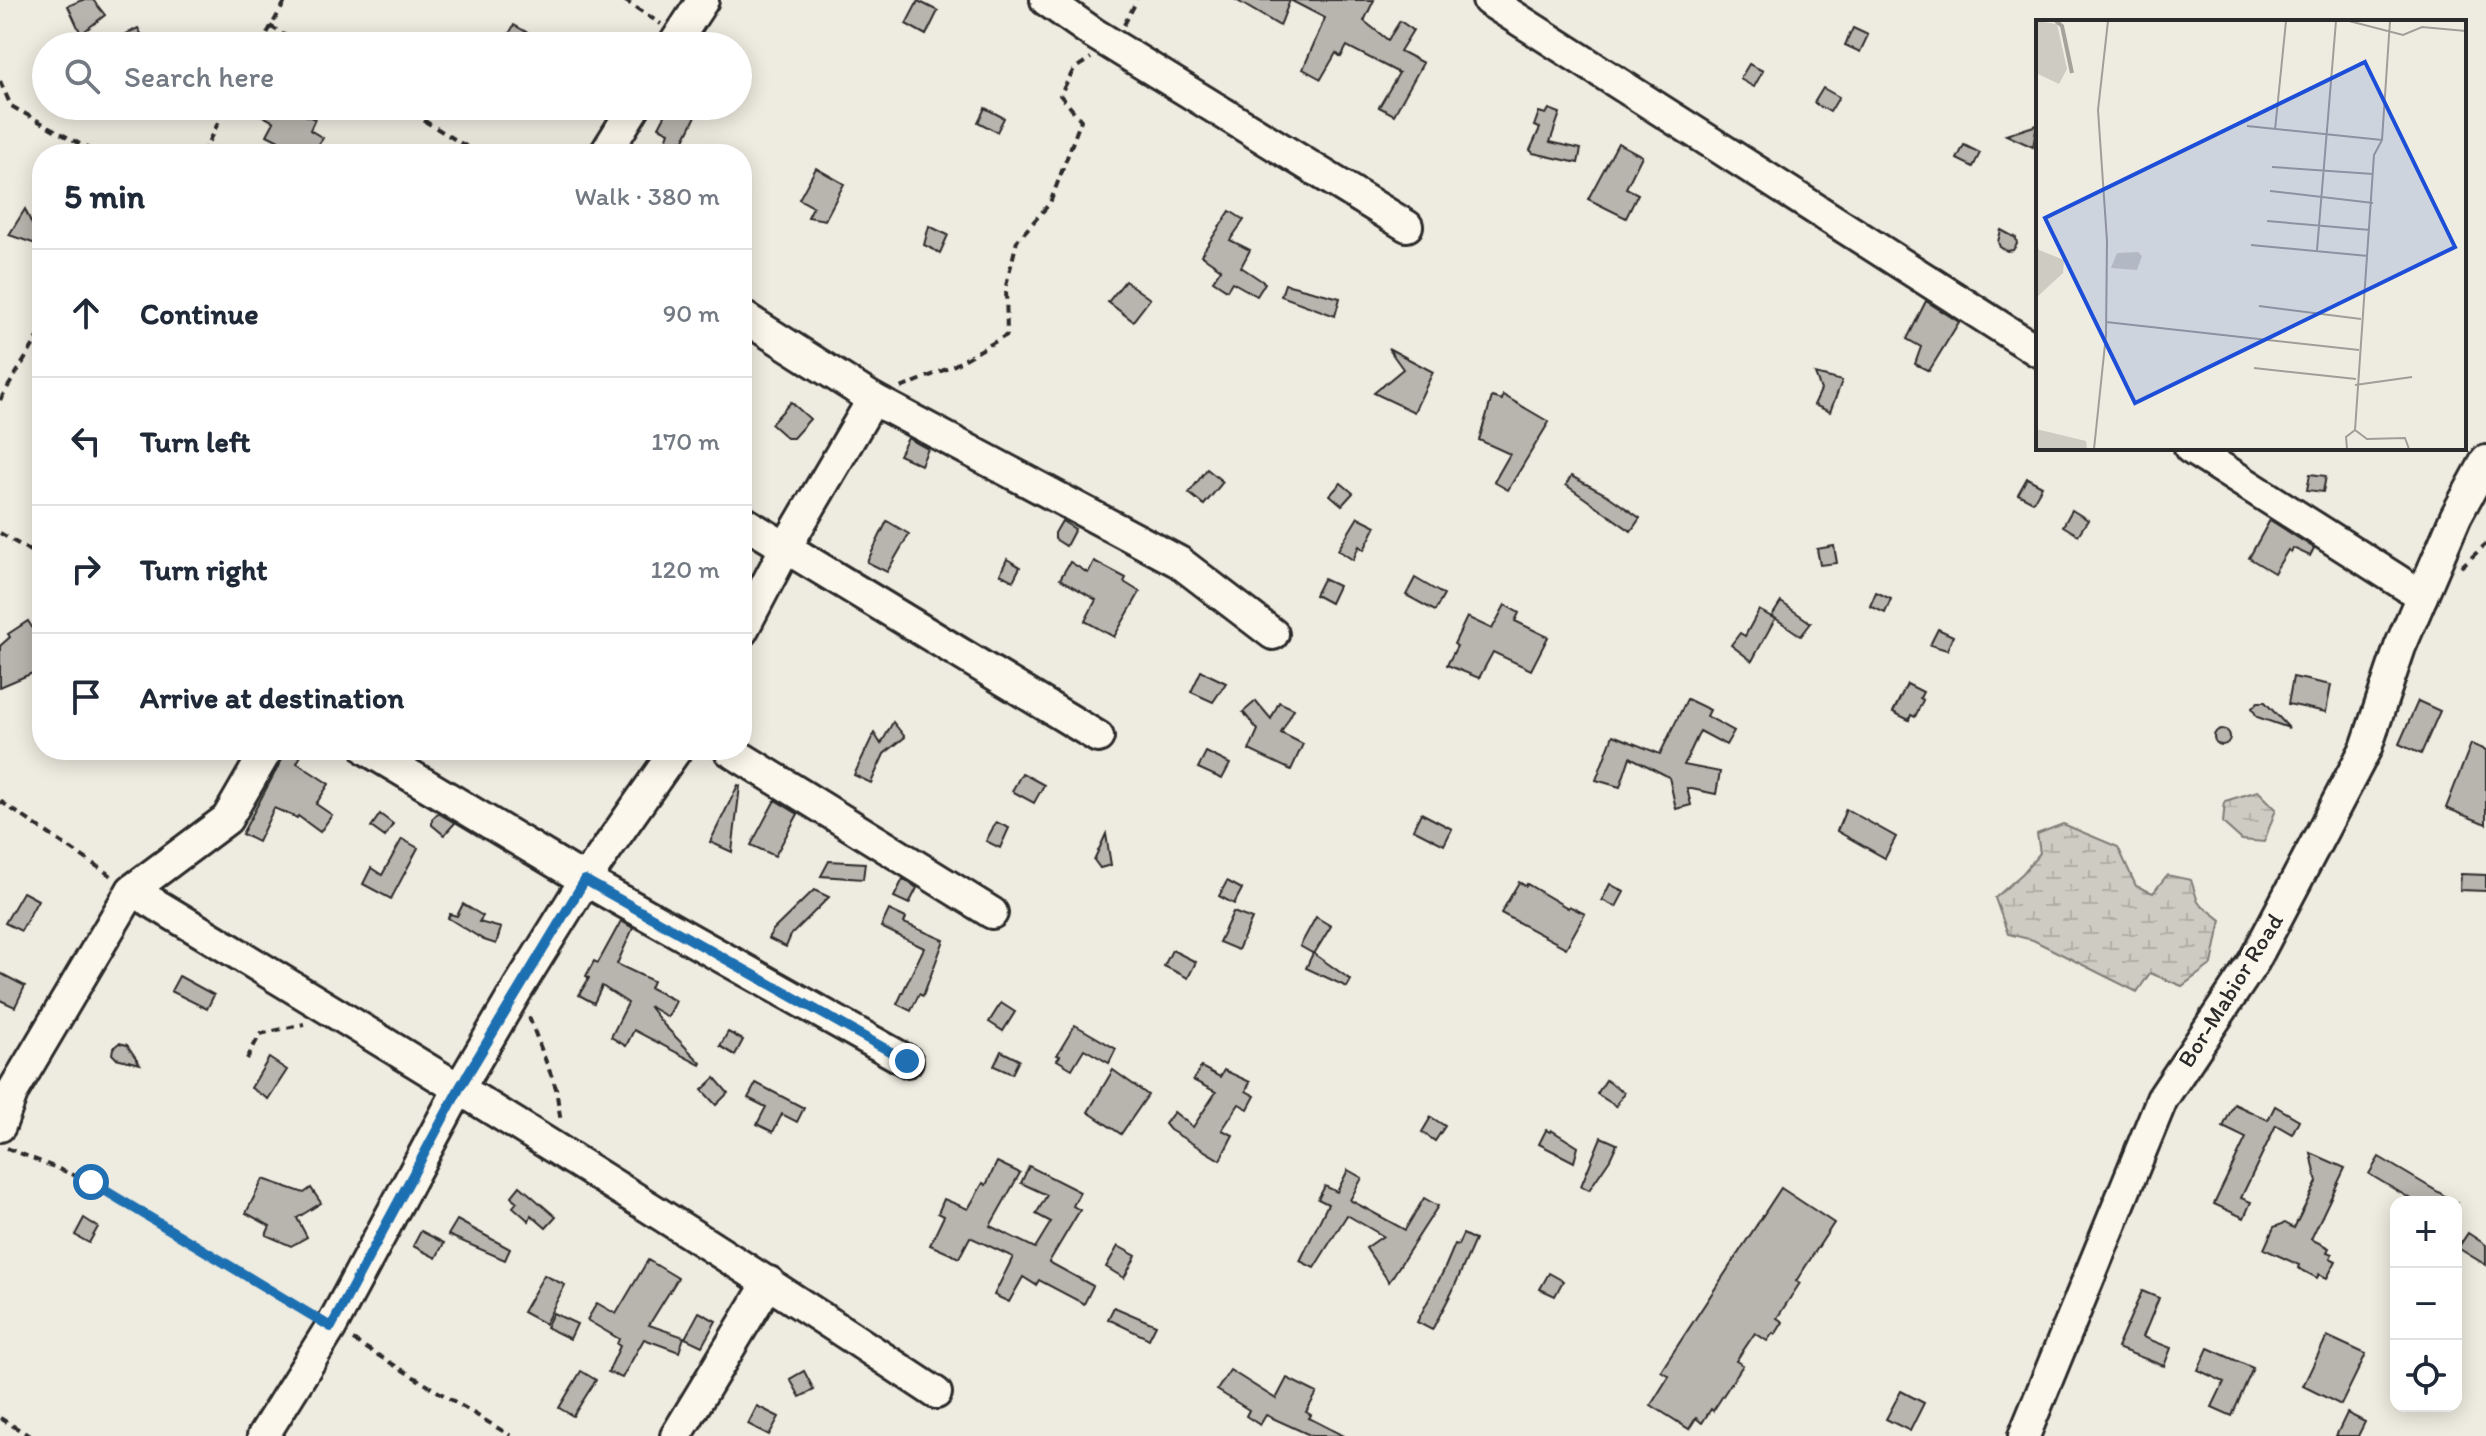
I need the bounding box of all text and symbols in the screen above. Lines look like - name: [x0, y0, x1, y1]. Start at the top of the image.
- inset map: [2036, 20, 2466, 450]
- search box: [32, 32, 752, 120]
- icon: search: [60, 54, 104, 98]
- text: Search here: [124, 58, 274, 95]
- text: 5 min: [64, 176, 145, 217]
- text: Walk · 380 m: [574, 180, 720, 212]
- icon: ahead: [64, 291, 108, 335]
- text: Continue: [140, 295, 259, 332]
- text: 90 m: [663, 297, 720, 329]
- icon: left: [64, 419, 108, 463]
- text: Turn left: [140, 423, 251, 460]
- text: 170 m: [651, 425, 720, 457]
- icon: right: [64, 547, 108, 591]
- text: Turn right: [140, 551, 268, 588]
- text: 120 m: [651, 553, 720, 585]
- icon: arrive: [64, 675, 108, 719]
- text: Arrive at destination: [140, 679, 404, 716]
- street label: Bor-Mabior Road: [2171, 908, 2289, 1072]
- route end: [889, 1043, 925, 1079]
- route start: [73, 1164, 109, 1200]
- map controls: [2390, 1196, 2462, 1412]
- button: +: [2390, 1196, 2462, 1268]
- button: −: [2390, 1268, 2462, 1340]
- button: locate: [2390, 1340, 2462, 1412]

